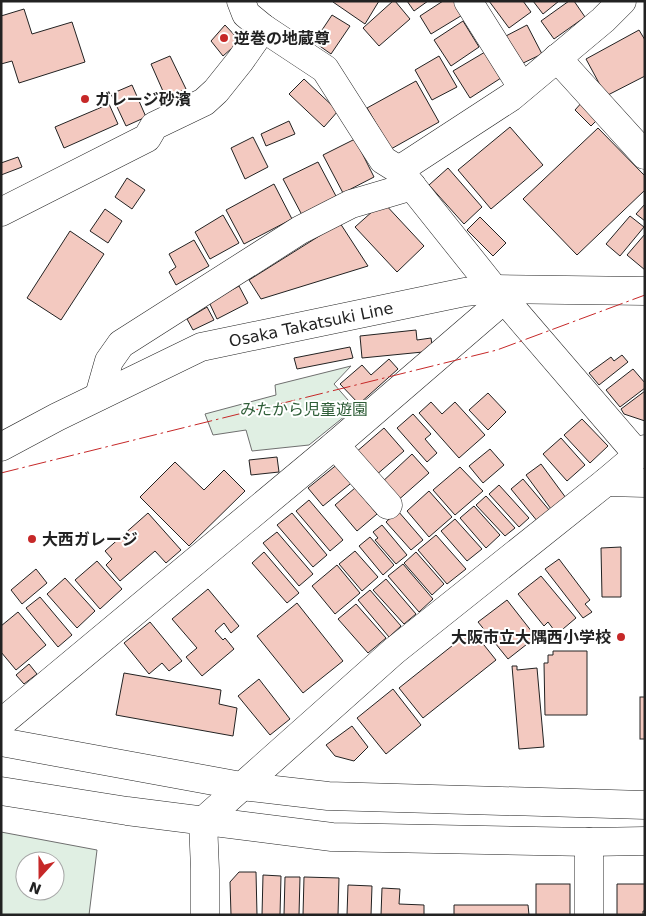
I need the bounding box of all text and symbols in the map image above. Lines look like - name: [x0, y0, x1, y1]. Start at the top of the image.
- place label: 逆巻の地蔵尊: [234, 29, 330, 48]
- marker: 逆巻の地蔵尊: [218, 32, 230, 44]
- place label: ガレージ砂濱: [95, 90, 191, 109]
- marker: ガレージ砂濱: [79, 93, 91, 105]
- street label: Osaka Takatsuki Line: [227, 298, 395, 351]
- park label: みたから児童遊園: [240, 400, 368, 419]
- place label: 大西ガレージ: [42, 530, 138, 549]
- marker: 大西ガレージ: [26, 533, 38, 545]
- place label: 大阪市立大隅西小学校: [451, 628, 611, 647]
- marker: 大阪市立大隅西小学校: [615, 631, 627, 643]
- north arrow: [15, 851, 65, 901]
- text: N: [27, 879, 44, 898]

